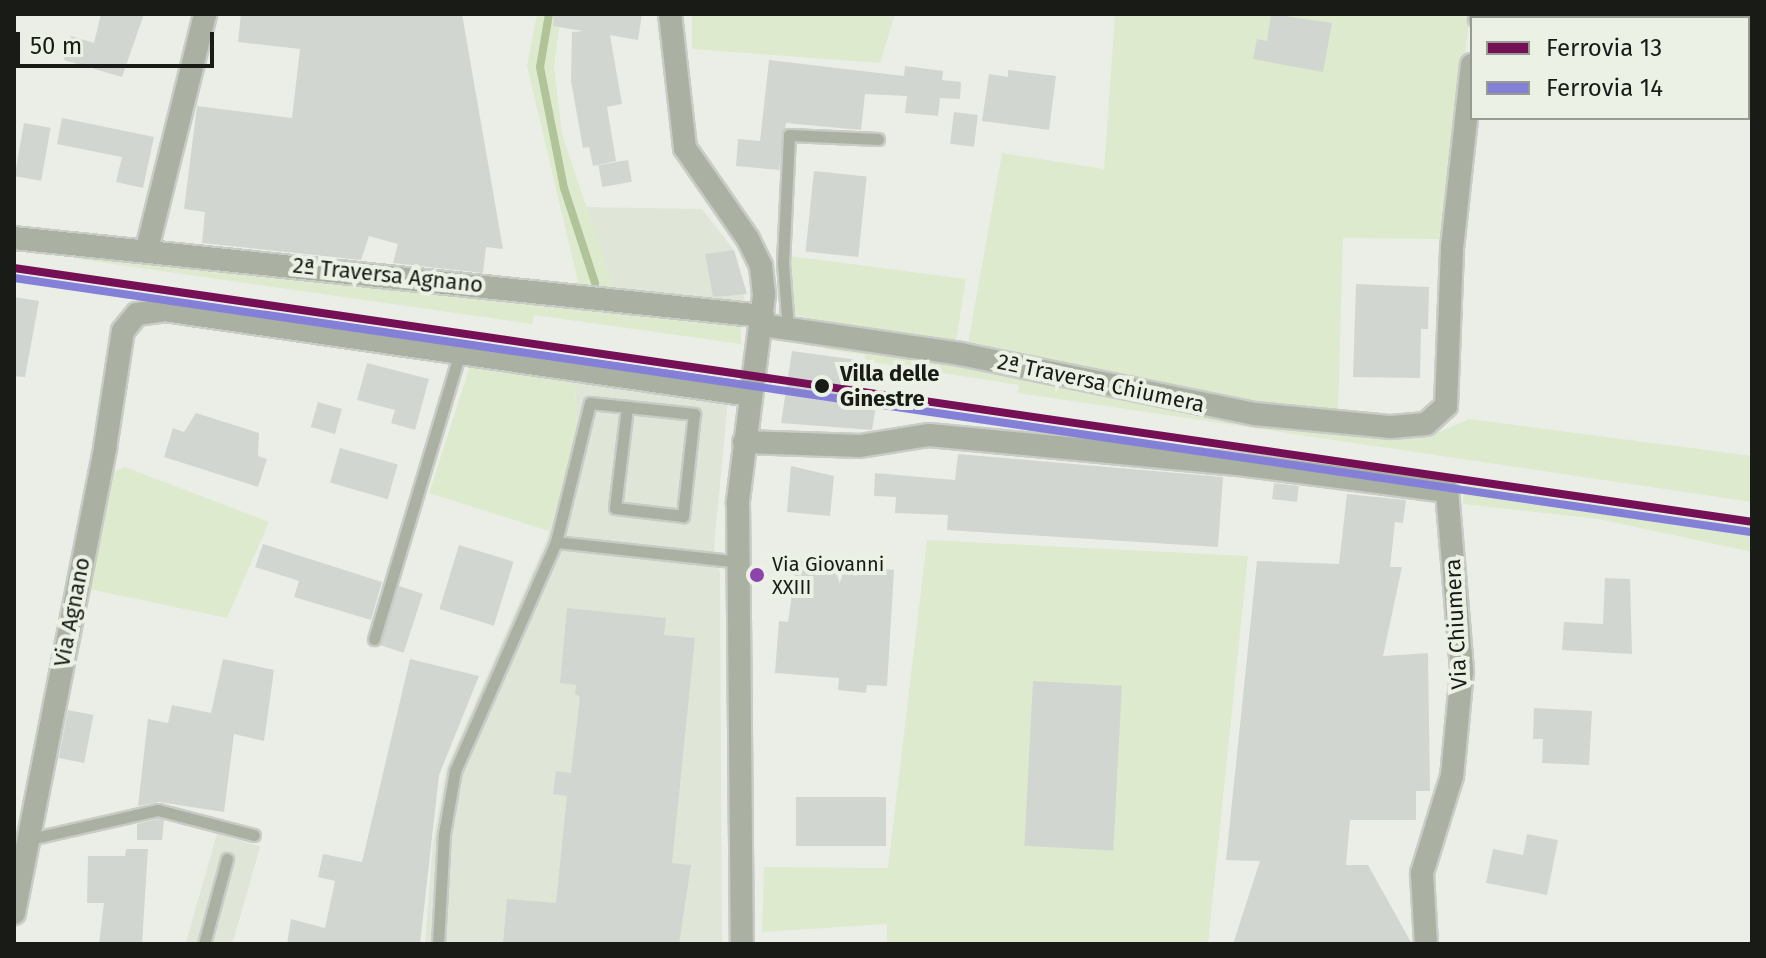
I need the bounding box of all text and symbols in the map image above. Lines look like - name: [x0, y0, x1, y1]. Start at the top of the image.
- scale bar: [20, 16, 218, 66]
- legend: [1470, 16, 1750, 120]
- text: 50 m: [30, 32, 82, 60]
- text: Ferrovia 13: [1546, 34, 1662, 62]
- text: Ferrovia 14: [1546, 74, 1663, 102]
- street label: 2ª Traversa Agnano: [292, 252, 484, 298]
- street label: 2ª Traversa Chiumera: [995, 348, 1207, 418]
- place label: Villa delle Ginestre: [840, 360, 939, 412]
- marker: Villa delle Ginestre: [811, 375, 833, 397]
- place label: Via Giovanni XXIII: [772, 552, 884, 599]
- street label: Via Agnano: [48, 555, 96, 669]
- street label: Via Chiumera: [1439, 558, 1473, 690]
- marker: Via Giovanni XXIII: [749, 567, 765, 583]

